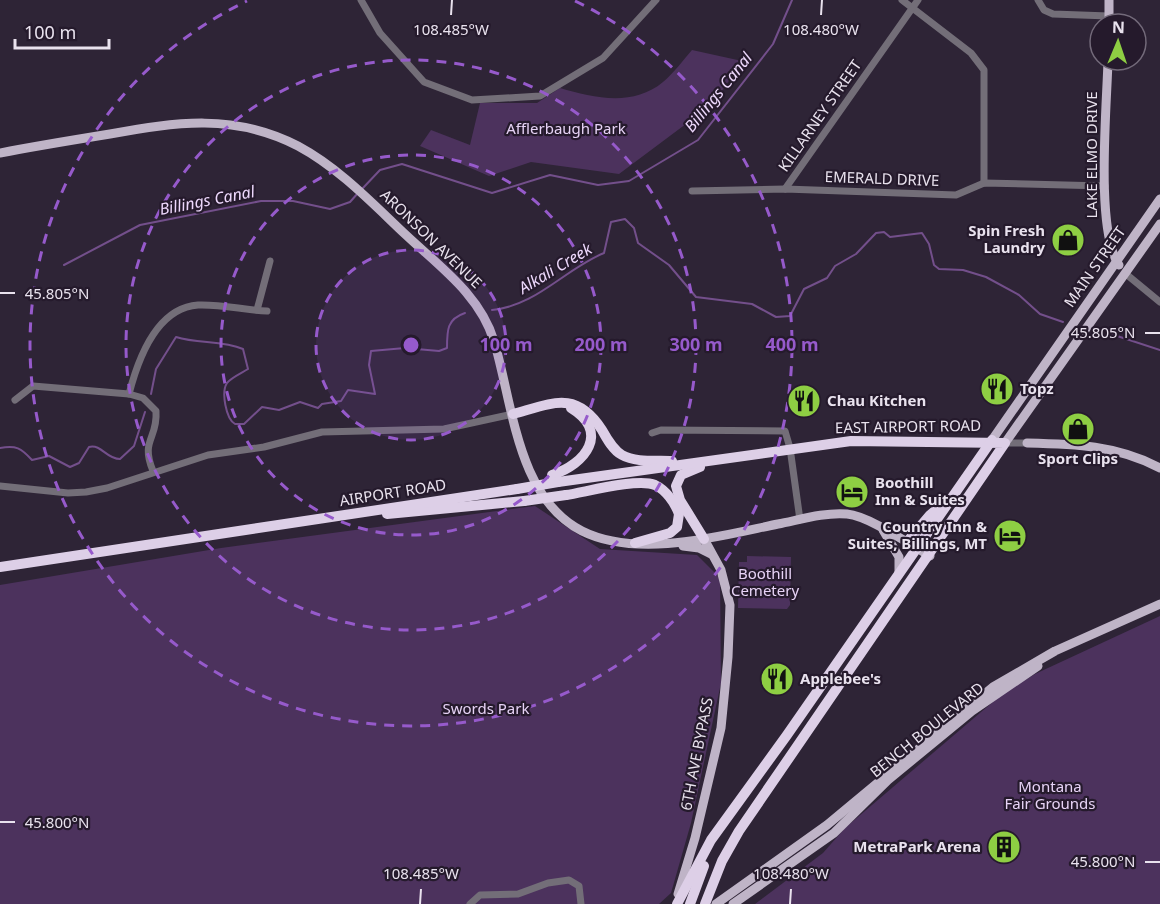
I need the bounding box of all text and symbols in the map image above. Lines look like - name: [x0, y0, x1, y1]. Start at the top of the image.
- scale bar: [15, 12, 110, 50]
- north arrow: [1088, 12, 1148, 72]
- text: N: [1112, 16, 1125, 38]
- text: 108.485°W: [413, 19, 489, 39]
- text: 108.480°W: [783, 19, 859, 39]
- text: 100 m: [24, 20, 76, 44]
- water label: Billings Canal: [679, 47, 758, 136]
- street label: KILLARNEY STREET: [773, 55, 866, 175]
- street label: LAKE ELMO DRIVE: [1081, 91, 1101, 219]
- park label: Afflerbaugh Park: [506, 118, 626, 138]
- street label: EMERALD DRIVE: [824, 166, 940, 190]
- water label: Billings Canal: [157, 180, 257, 220]
- street label: ARONSON AVENUE: [376, 184, 487, 292]
- place label: Spin Fresh Laundry: [968, 220, 1045, 257]
- street label: MAIN STREET: [1059, 221, 1130, 311]
- shop icon: Spin Fresh Laundry: [1050, 222, 1086, 258]
- water label: Alkali Creek: [513, 237, 597, 299]
- text: 45.805°N: [25, 283, 89, 303]
- text: 45.805°N: [1071, 322, 1135, 342]
- text: 100 m: [479, 332, 533, 356]
- text: 200 m: [574, 332, 628, 356]
- text: 300 m: [669, 332, 723, 356]
- text: 400 m: [765, 332, 819, 356]
- centre of rings: [401, 335, 421, 355]
- restaurant icon: Topz: [979, 371, 1015, 407]
- place label: Topz: [1020, 378, 1054, 398]
- restaurant icon: Chau Kitchen: [786, 383, 822, 419]
- place label: Chau Kitchen: [827, 390, 926, 410]
- shop icon: Sport Clips: [1060, 411, 1096, 447]
- street label: EAST AIRPORT ROAD: [835, 415, 981, 437]
- place label: Sport Clips: [1038, 448, 1118, 468]
- place label: Boothill Inn & Suites: [875, 472, 965, 509]
- street label: AIRPORT ROAD: [338, 474, 448, 510]
- hotel icon: Boothill Inn & Suites: [834, 474, 870, 510]
- place label: Country Inn & Suites, Billings, MT: [848, 516, 988, 553]
- hotel icon: Country Inn & Suites, Billings, MT: [992, 518, 1028, 554]
- park label: Boothill Cemetery: [731, 563, 799, 600]
- restaurant icon: Applebee's: [759, 661, 795, 697]
- place label: Applebee's: [800, 668, 881, 688]
- street label: BENCH BOULEVARD: [865, 677, 987, 781]
- street label: 6TH AVE BYPASS: [675, 696, 717, 812]
- park label: Swords Park: [442, 698, 530, 718]
- park label: Montana Fair Grounds: [1004, 776, 1096, 813]
- text: 45.800°N: [25, 812, 89, 832]
- building icon: MetraPark Arena: [986, 829, 1022, 865]
- place label: MetraPark Arena: [853, 836, 981, 856]
- text: 45.800°N: [1071, 851, 1135, 871]
- text: 108.485°W: [383, 863, 459, 883]
- text: 108.480°W: [753, 863, 829, 883]

